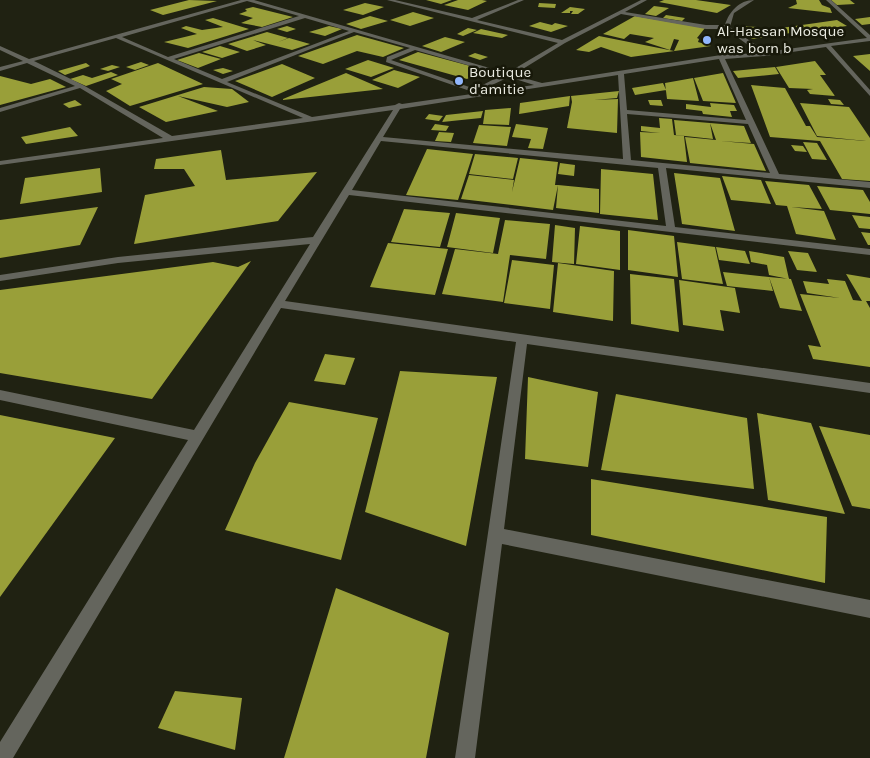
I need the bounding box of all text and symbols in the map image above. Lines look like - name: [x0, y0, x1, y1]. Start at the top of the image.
- place label: Al-Hassan Mosque was born b: [717, 22, 844, 57]
- marker: Al-Hassan Mosque was born b: [701, 34, 713, 46]
- place label: Boutique d'amitie: [469, 63, 531, 98]
- marker: Boutique d'amitie: [453, 75, 465, 87]

